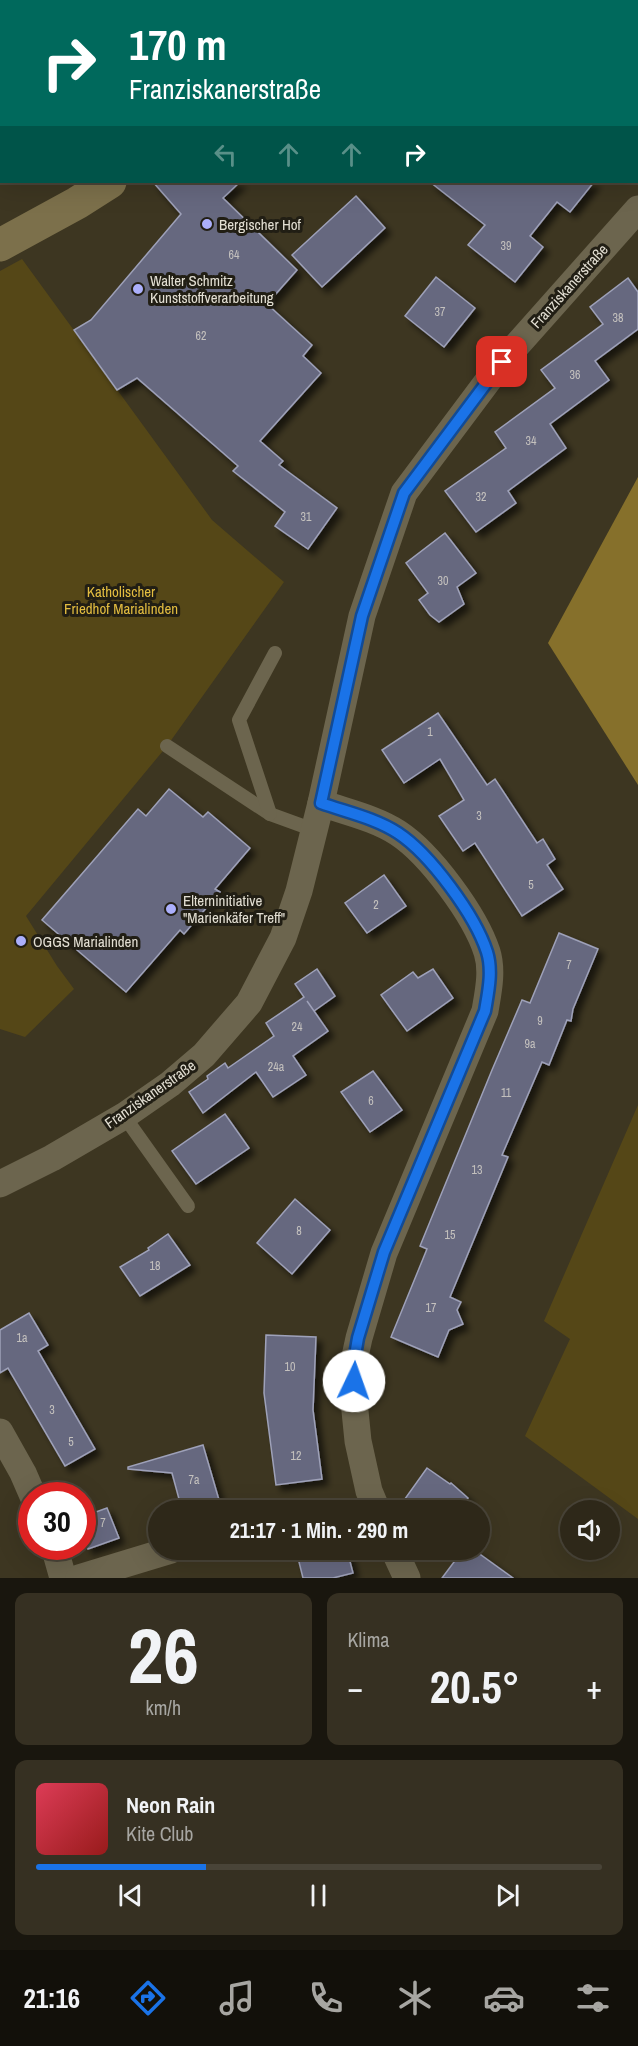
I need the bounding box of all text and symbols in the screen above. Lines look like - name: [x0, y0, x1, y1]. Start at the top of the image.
- text: 170 m: [129, 17, 227, 73]
- icon: right: [30, 24, 108, 102]
- text: Franziskanerstraße: [129, 71, 321, 107]
- icon: left: [209, 138, 242, 171]
- icon: ahead: [272, 138, 305, 171]
- icon: ahead: [335, 138, 368, 171]
- icon: right: [398, 138, 431, 171]
- place label: Bergischer Hof: [219, 214, 302, 235]
- marker: Bergischer Hof: [200, 217, 214, 231]
- house number: 39: [501, 238, 511, 254]
- street label: Franziskanerstraße: [526, 239, 613, 333]
- house number: 64: [229, 247, 240, 263]
- place label: Walter Schmitz Kunststoffverarbeitung: [150, 270, 274, 308]
- marker: Walter Schmitz Kunststoffverarbeitung: [131, 282, 145, 296]
- house number: 37: [435, 304, 446, 320]
- house number: 38: [613, 310, 623, 326]
- house number: 62: [196, 328, 206, 344]
- pin: [476, 336, 527, 387]
- icon: arrive: [485, 345, 518, 378]
- house number: 36: [570, 367, 580, 383]
- house number: 34: [526, 433, 537, 449]
- house number: 32: [476, 489, 486, 505]
- house number: 31: [301, 509, 312, 525]
- house number: 30: [438, 573, 448, 589]
- park label: Katholischer Friedhof Marialinden: [64, 581, 178, 619]
- house number: 1: [427, 724, 433, 740]
- house number: 3: [476, 808, 482, 824]
- house number: 5: [528, 877, 534, 893]
- place label: Elterninitiative "Marienkäfer Treff": [183, 890, 285, 928]
- house number: 2: [373, 897, 379, 913]
- marker: Elterninitiative "Marienkäfer Treff": [164, 902, 178, 916]
- place label: OGGS Marialinden: [33, 931, 138, 952]
- marker: OGGS Marialinden: [14, 934, 28, 948]
- house number: 7: [566, 957, 572, 973]
- house number: 9: [537, 1013, 543, 1029]
- house number: 24: [292, 1019, 303, 1035]
- house number: 9a: [525, 1036, 536, 1052]
- street label: Franziskanerstraße: [100, 1055, 200, 1133]
- house number: 24a: [268, 1059, 285, 1075]
- house number: 11: [501, 1085, 512, 1101]
- house number: 6: [368, 1093, 374, 1109]
- house number: 13: [472, 1162, 482, 1178]
- house number: 8: [296, 1223, 302, 1239]
- house number: 15: [445, 1227, 456, 1243]
- house number: 18: [150, 1258, 160, 1274]
- house number: 17: [426, 1300, 437, 1316]
- house number: 1a: [17, 1330, 28, 1346]
- position arrow: [322, 1349, 386, 1413]
- house number: 10: [285, 1359, 295, 1375]
- house number: 3: [49, 1402, 55, 1418]
- house number: 5: [68, 1434, 74, 1450]
- house number: 12: [291, 1448, 301, 1464]
- house number: 7a: [189, 1472, 200, 1488]
- speed limit sign: 30: [18, 1482, 96, 1560]
- map controls: [560, 1500, 620, 1560]
- button: sound: [560, 1500, 620, 1560]
- house number: 7: [100, 1515, 106, 1531]
- text: 21:17 · 1 Min. · 290 m: [230, 1515, 408, 1545]
- text: 26: [128, 1602, 199, 1707]
- text: Klima: [348, 1626, 389, 1653]
- text: 20.5°: [430, 1656, 520, 1717]
- text: −: [348, 1665, 363, 1709]
- text: +: [586, 1665, 602, 1709]
- text: km/h: [145, 1694, 181, 1721]
- text: Neon Rain: [126, 1790, 215, 1820]
- text: Kite Club: [126, 1820, 193, 1847]
- icon: previous: [114, 1879, 147, 1912]
- icon: pause: [302, 1879, 335, 1912]
- icon: next: [491, 1879, 524, 1912]
- icon: directions: [127, 1977, 169, 2019]
- icon: music: [216, 1977, 258, 2019]
- icon: phone: [305, 1977, 347, 2019]
- icon: climate: [394, 1977, 436, 2019]
- icon: car: [483, 1977, 525, 2019]
- icon: filters: [572, 1977, 614, 2019]
- text: 21:16: [24, 1980, 80, 2016]

